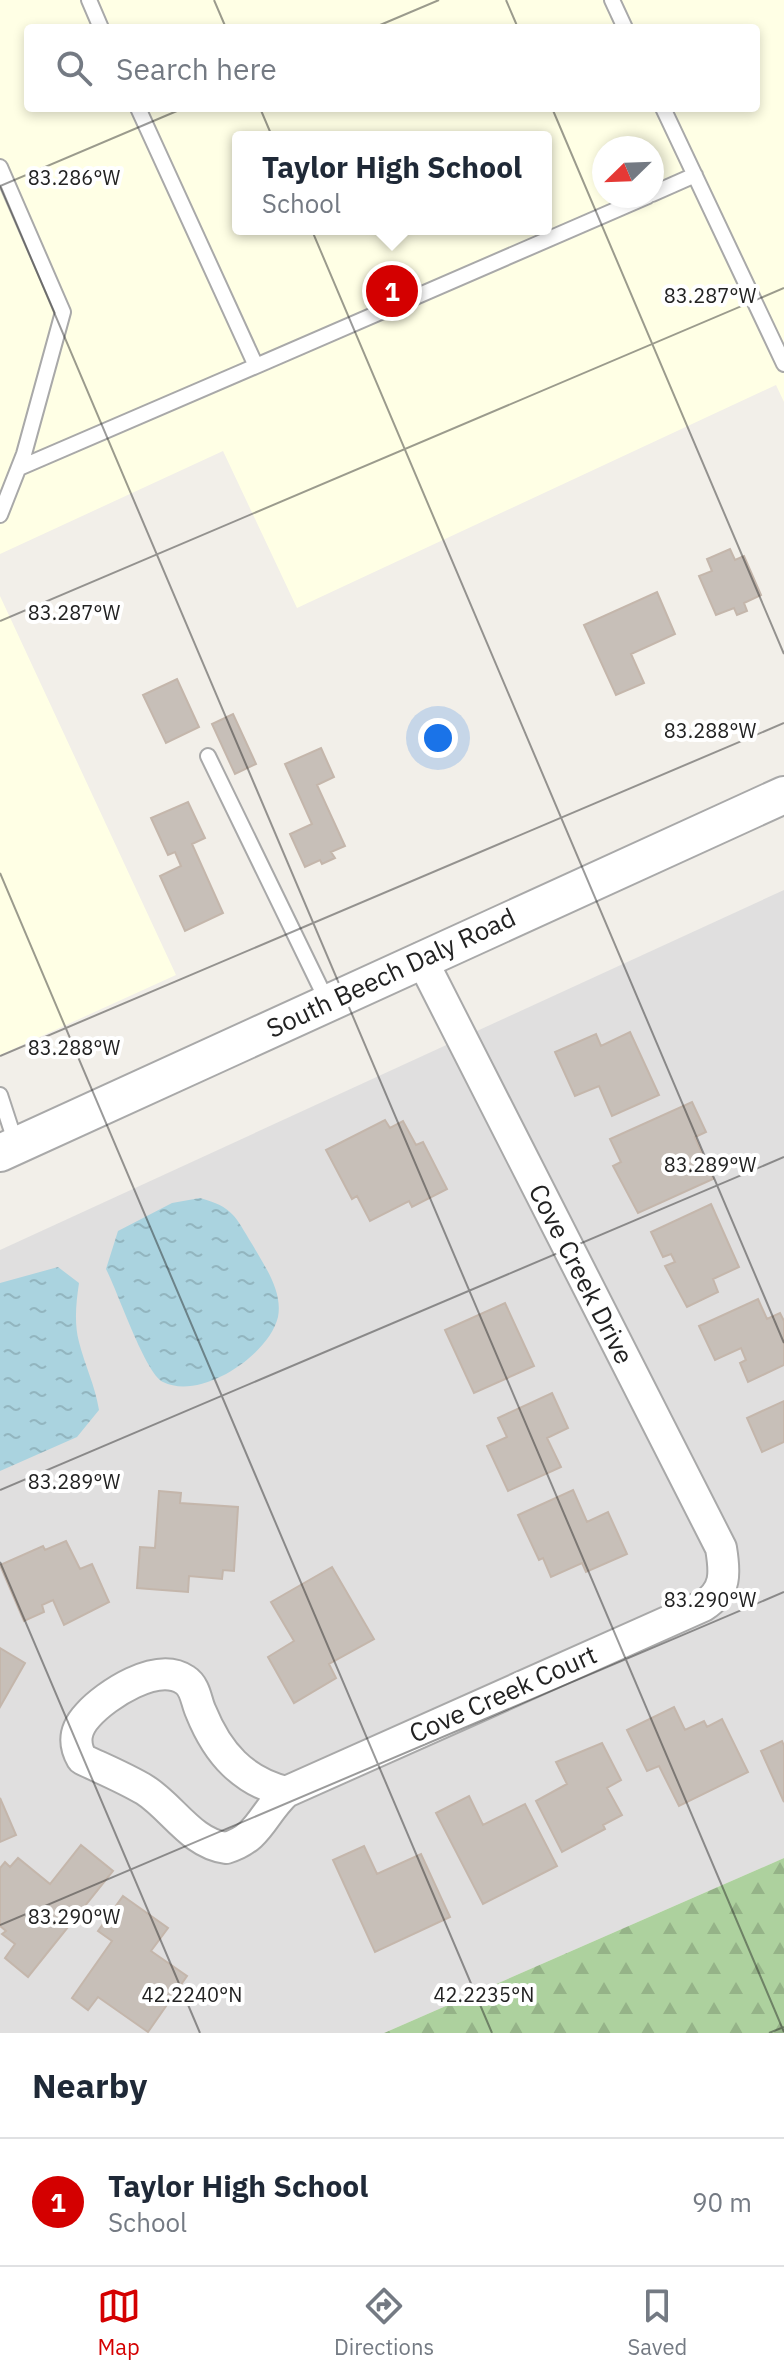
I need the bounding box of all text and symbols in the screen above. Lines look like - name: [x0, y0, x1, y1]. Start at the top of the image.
- search box: [24, 24, 760, 112]
- icon: search: [52, 46, 96, 90]
- text: Search here: [116, 49, 277, 88]
- popup: [232, 131, 552, 235]
- north arrow: [592, 136, 664, 208]
- text: Taylor High School: [262, 147, 522, 186]
- text: 83.286°W: [28, 164, 120, 191]
- text: School: [262, 186, 341, 220]
- pin: 1: [366, 261, 418, 321]
- text: 83.287°W: [664, 282, 756, 309]
- text: 83.287°W: [28, 599, 120, 626]
- text: 83.288°W: [664, 717, 756, 744]
- your location: [418, 718, 458, 758]
- street label: South Beech Daly Road: [261, 899, 521, 1045]
- text: 83.288°W: [28, 1034, 120, 1061]
- text: 83.289°W: [664, 1151, 756, 1178]
- street label: Cove Creek Drive: [522, 1178, 642, 1369]
- text: 83.289°W: [28, 1468, 120, 1495]
- text: 83.290°W: [664, 1586, 756, 1613]
- street label: Cove Creek Court: [404, 1637, 602, 1750]
- text: 83.290°W: [28, 1903, 120, 1930]
- text: 42.2240°N: [142, 1981, 242, 2008]
- text: 42.2235°N: [434, 1981, 534, 2008]
- text: Nearby: [32, 2063, 147, 2107]
- text: Taylor High School: [108, 2166, 368, 2205]
- text: 1: [50, 2185, 66, 2219]
- text: 90 m: [692, 2185, 752, 2219]
- text: School: [108, 2205, 187, 2239]
- tab: Map: [97, 2284, 141, 2361]
- tab: Directions: [334, 2284, 434, 2361]
- tab: Saved: [627, 2284, 687, 2361]

